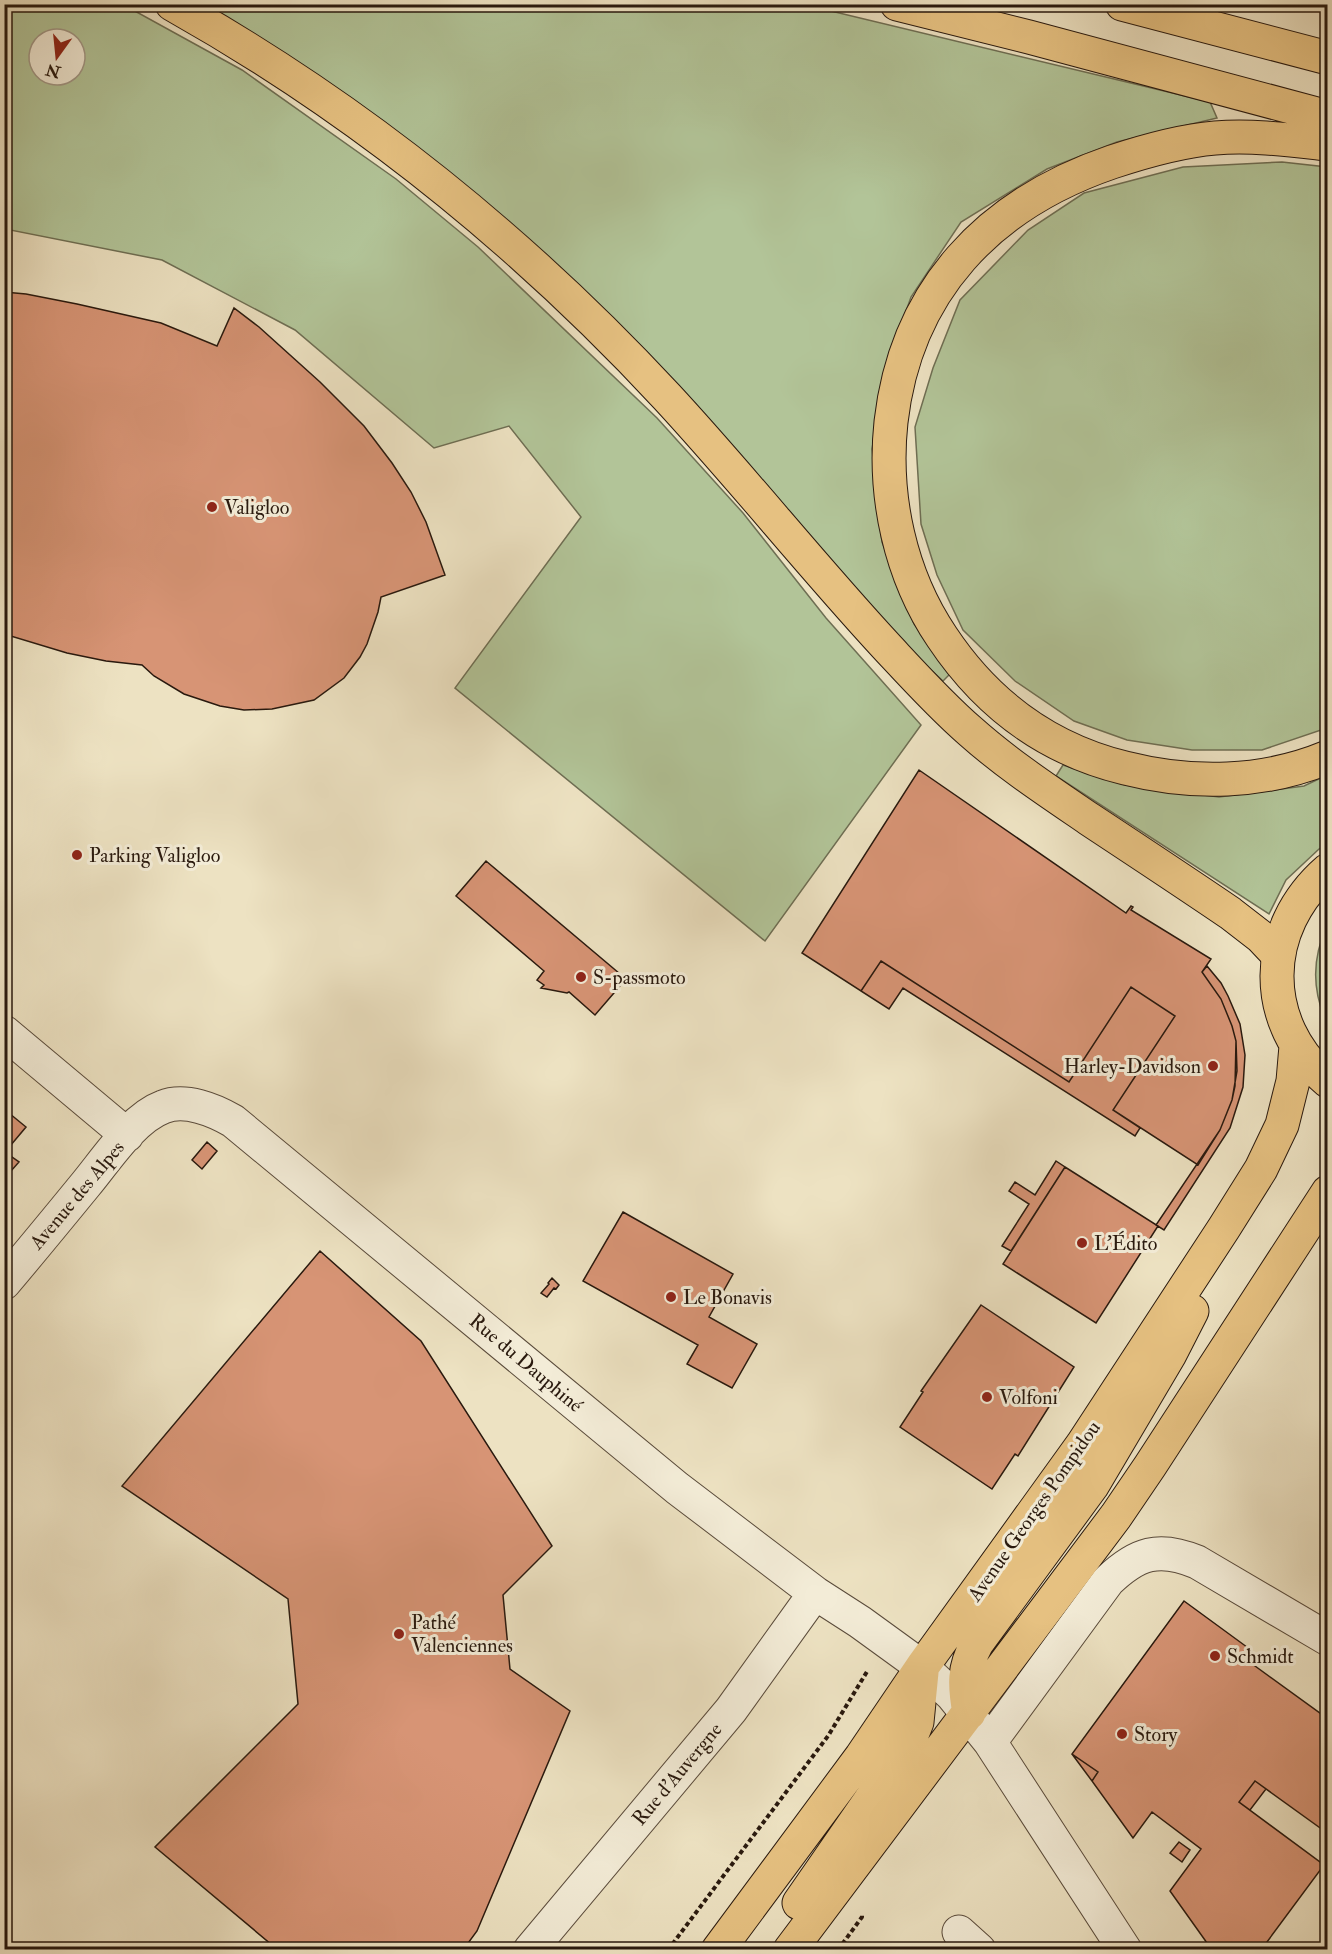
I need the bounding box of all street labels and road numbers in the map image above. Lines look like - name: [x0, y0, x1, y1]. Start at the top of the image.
- street label: Avenue des Alpes: [24, 1135, 131, 1256]
- street label: Rue du Dauphiné: [463, 1308, 588, 1419]
- street label: Avenue Georges Pompidou: [962, 1416, 1107, 1608]
- street label: Rue d'Auvergne: [627, 1717, 727, 1831]

